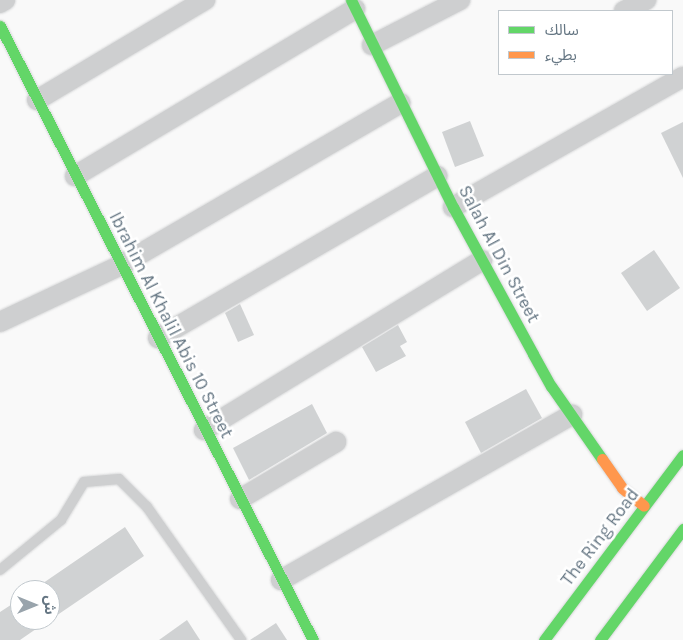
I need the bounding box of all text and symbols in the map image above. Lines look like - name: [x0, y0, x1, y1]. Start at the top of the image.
- legend: [498, 10, 673, 75]
- text: سالك: [545, 21, 579, 39]
- text: بطيء: [545, 46, 577, 64]
- street label: Salah Al Din Street: [454, 182, 544, 326]
- street label: Ibrahim Al Khalil Abis 10 Street: [104, 208, 238, 442]
- street label: The Ring Road: [556, 484, 644, 590]
- north arrow: [10, 580, 60, 630]
- text: ش: [41, 595, 58, 615]

